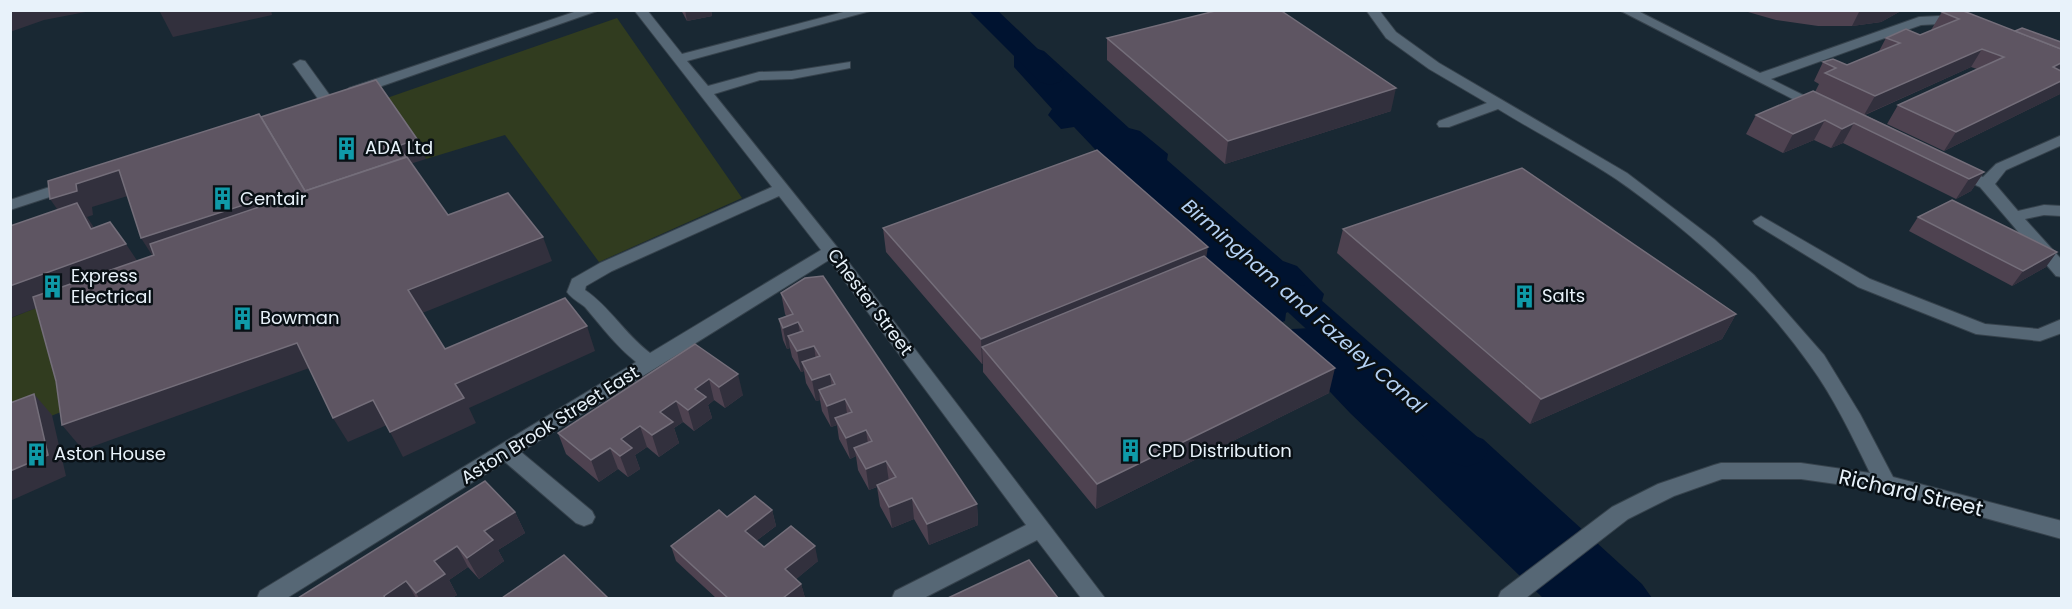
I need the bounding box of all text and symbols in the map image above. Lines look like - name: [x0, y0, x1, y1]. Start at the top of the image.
- building icon: ADA Ltd: [334, 135, 360, 161]
- place label: ADA Ltd: [365, 135, 433, 160]
- building icon: Centair: [209, 186, 235, 212]
- place label: Centair: [240, 186, 307, 211]
- water label: Birmingham and Fazeley Canal: [1176, 192, 1432, 420]
- street label: Chester Street: [822, 243, 919, 360]
- place label: Express Electrical: [71, 263, 152, 309]
- building icon: Express Electrical: [40, 273, 66, 299]
- building icon: Salts: [1511, 283, 1537, 309]
- place label: Salts: [1542, 283, 1585, 308]
- building icon: Bowman: [229, 305, 255, 331]
- place label: Bowman: [260, 305, 340, 330]
- street label: Aston Brook Street East: [456, 359, 644, 490]
- building icon: CPD Distribution: [1117, 438, 1143, 464]
- place label: CPD Distribution: [1148, 438, 1292, 463]
- building icon: Aston House: [23, 441, 49, 467]
- place label: Aston House: [54, 441, 166, 466]
- street label: Richard Street: [1836, 462, 1986, 523]

